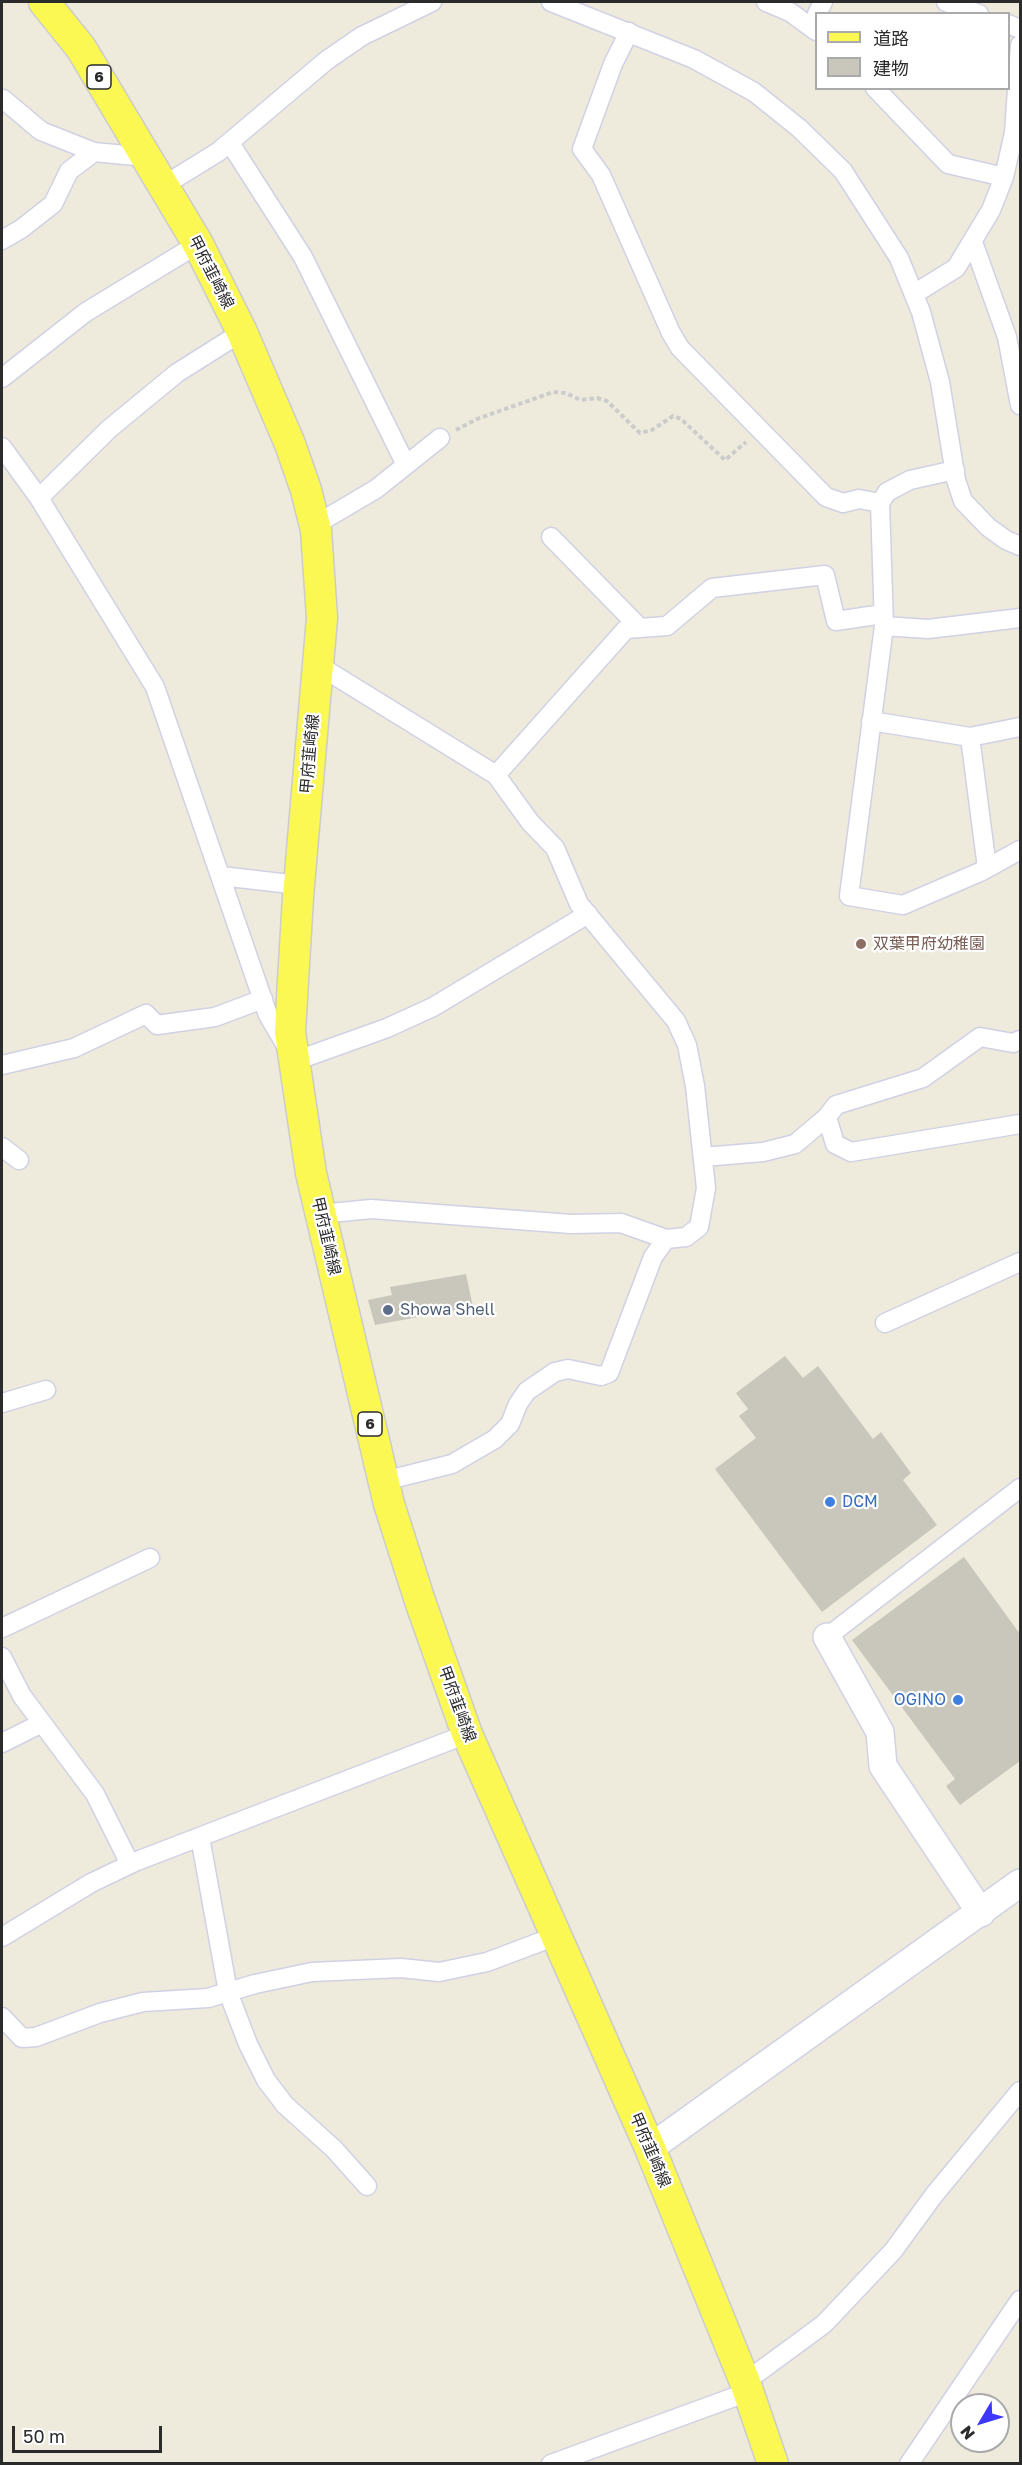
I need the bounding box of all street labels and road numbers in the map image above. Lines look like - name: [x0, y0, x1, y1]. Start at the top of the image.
- road number: 6: [87, 65, 111, 89]
- street label: 甲府韮崎線: [184, 232, 238, 312]
- street label: 甲府韮崎線: [297, 713, 323, 795]
- street label: 甲府韮崎線: [308, 1195, 344, 1277]
- road number: 6: [358, 1412, 382, 1436]
- street label: 甲府韮崎線: [434, 1663, 480, 1745]
- street label: 甲府韮崎線: [626, 2109, 674, 2191]

